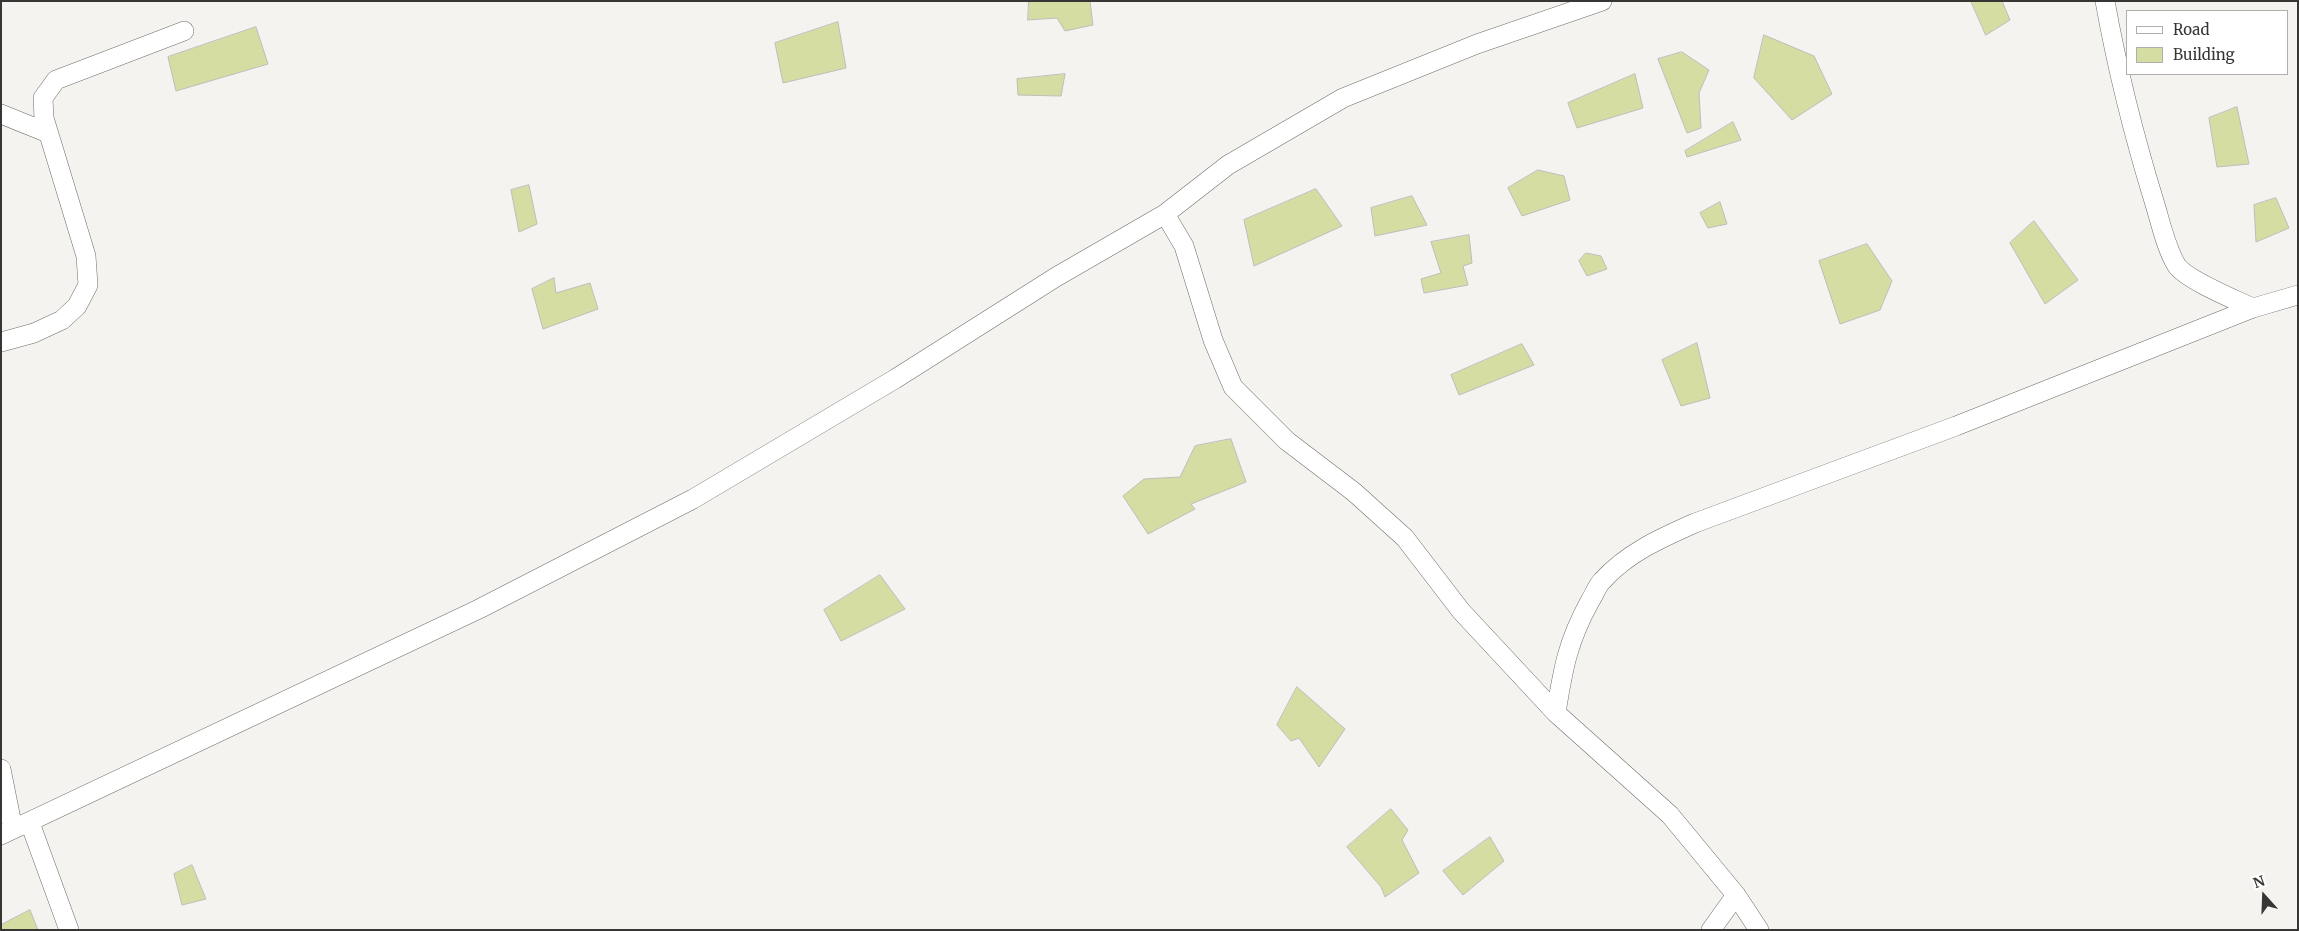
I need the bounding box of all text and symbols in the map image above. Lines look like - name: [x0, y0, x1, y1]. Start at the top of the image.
- legend: [2126, 10, 2289, 75]
- text: Road: [2173, 20, 2209, 39]
- text: Building: [2173, 45, 2235, 64]
- north arrow: [2239, 871, 2289, 921]
- text: N: [2251, 872, 2267, 892]

